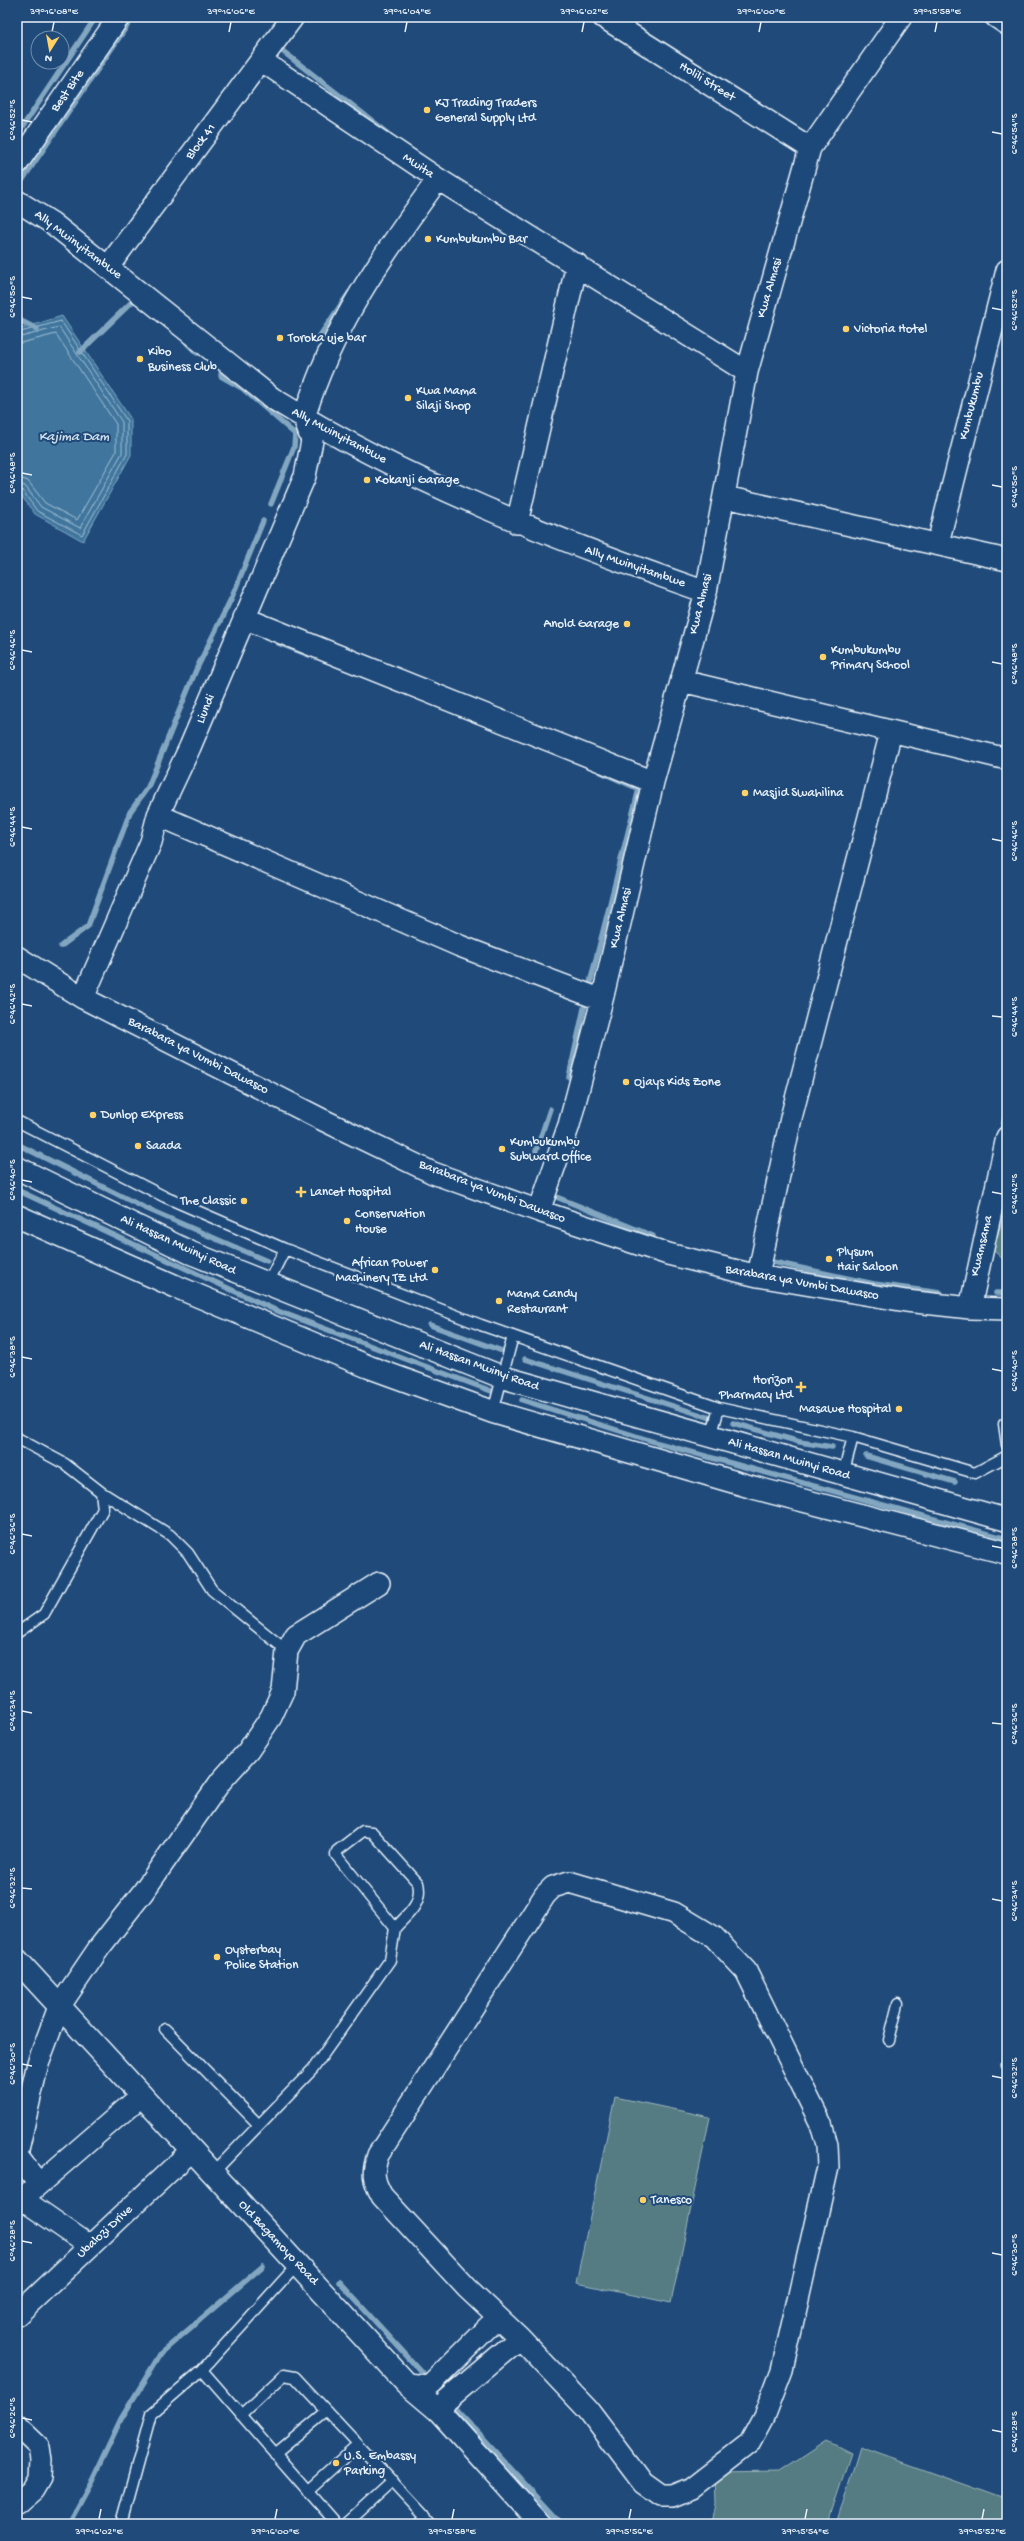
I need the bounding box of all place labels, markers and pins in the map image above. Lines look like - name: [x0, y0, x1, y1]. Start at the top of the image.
- place label: KJ Trading Traders General Supply Ltd: [435, 96, 538, 126]
- marker: KJ Trading Traders General Supply Ltd: [422, 105, 432, 115]
- place label: Kumbukumbu Bar: [436, 232, 528, 247]
- marker: Kumbukumbu Bar: [423, 234, 433, 244]
- place label: Victoria Hotel: [853, 322, 927, 337]
- marker: Victoria Hotel: [841, 324, 851, 334]
- place label: Toroka uje bar: [287, 331, 367, 346]
- marker: Toroka uje bar: [275, 333, 285, 343]
- place label: Kibo Business Club: [147, 345, 217, 375]
- marker: Kibo Business Club: [135, 354, 145, 364]
- place label: Kwa Mama Silaji Shop: [416, 384, 477, 414]
- marker: Kwa Mama Silaji Shop: [403, 393, 413, 403]
- place label: Kokanji Garage: [375, 473, 459, 488]
- marker: Kokanji Garage: [362, 475, 372, 485]
- place label: Anold Garage: [544, 617, 619, 632]
- marker: Anold Garage: [622, 619, 632, 629]
- place label: Kumbukumbu Primary School: [830, 643, 910, 673]
- marker: Kumbukumbu Primary School: [818, 652, 828, 662]
- place label: Masjid Swahilina: [753, 786, 844, 801]
- marker: Masjid Swahilina: [740, 788, 750, 798]
- place label: Ojays Kids Zone: [634, 1075, 721, 1090]
- marker: Ojays Kids Zone: [621, 1077, 631, 1087]
- place label: Dunlop Express: [100, 1108, 184, 1123]
- marker: Dunlop Express: [88, 1110, 98, 1120]
- place label: Kumbukumbu Subward Office: [510, 1135, 592, 1165]
- place label: Saada: [146, 1139, 182, 1154]
- marker: Saada: [133, 1141, 143, 1151]
- marker: Kumbukumbu Subward Office: [497, 1144, 507, 1154]
- place label: Lancet Hospital: [310, 1185, 391, 1200]
- marker: Lancet Hospital: [295, 1186, 307, 1198]
- place label: The Classic: [179, 1194, 237, 1209]
- marker: The Classic: [239, 1196, 249, 1206]
- place label: Conservation House: [355, 1207, 426, 1237]
- marker: Conservation House: [342, 1216, 352, 1226]
- place label: Plysum Hair Saloon: [836, 1245, 899, 1275]
- marker: Plysum Hair Saloon: [824, 1254, 834, 1264]
- place label: African Power Machinery TZ Ltd: [335, 1256, 428, 1286]
- marker: African Power Machinery TZ Ltd: [430, 1265, 440, 1275]
- place label: Mama Candy Restaurant: [507, 1287, 578, 1317]
- marker: Mama Candy Restaurant: [494, 1296, 504, 1306]
- place label: Horizon Pharmacy Ltd: [718, 1373, 794, 1403]
- marker: Horizon Pharmacy Ltd: [796, 1382, 806, 1392]
- place label: Masawe Hospital: [799, 1402, 891, 1417]
- marker: Masawe Hospital: [894, 1404, 904, 1414]
- place label: Oysterbay Police Station: [224, 1943, 299, 1973]
- marker: Oysterbay Police Station: [212, 1952, 222, 1962]
- place label: Tanesco: [650, 2193, 692, 2208]
- marker: Tanesco: [638, 2195, 648, 2205]
- place label: U.S. Embassy Parking: [343, 2449, 417, 2479]
- marker: U.S. Embassy Parking: [331, 2458, 341, 2468]

